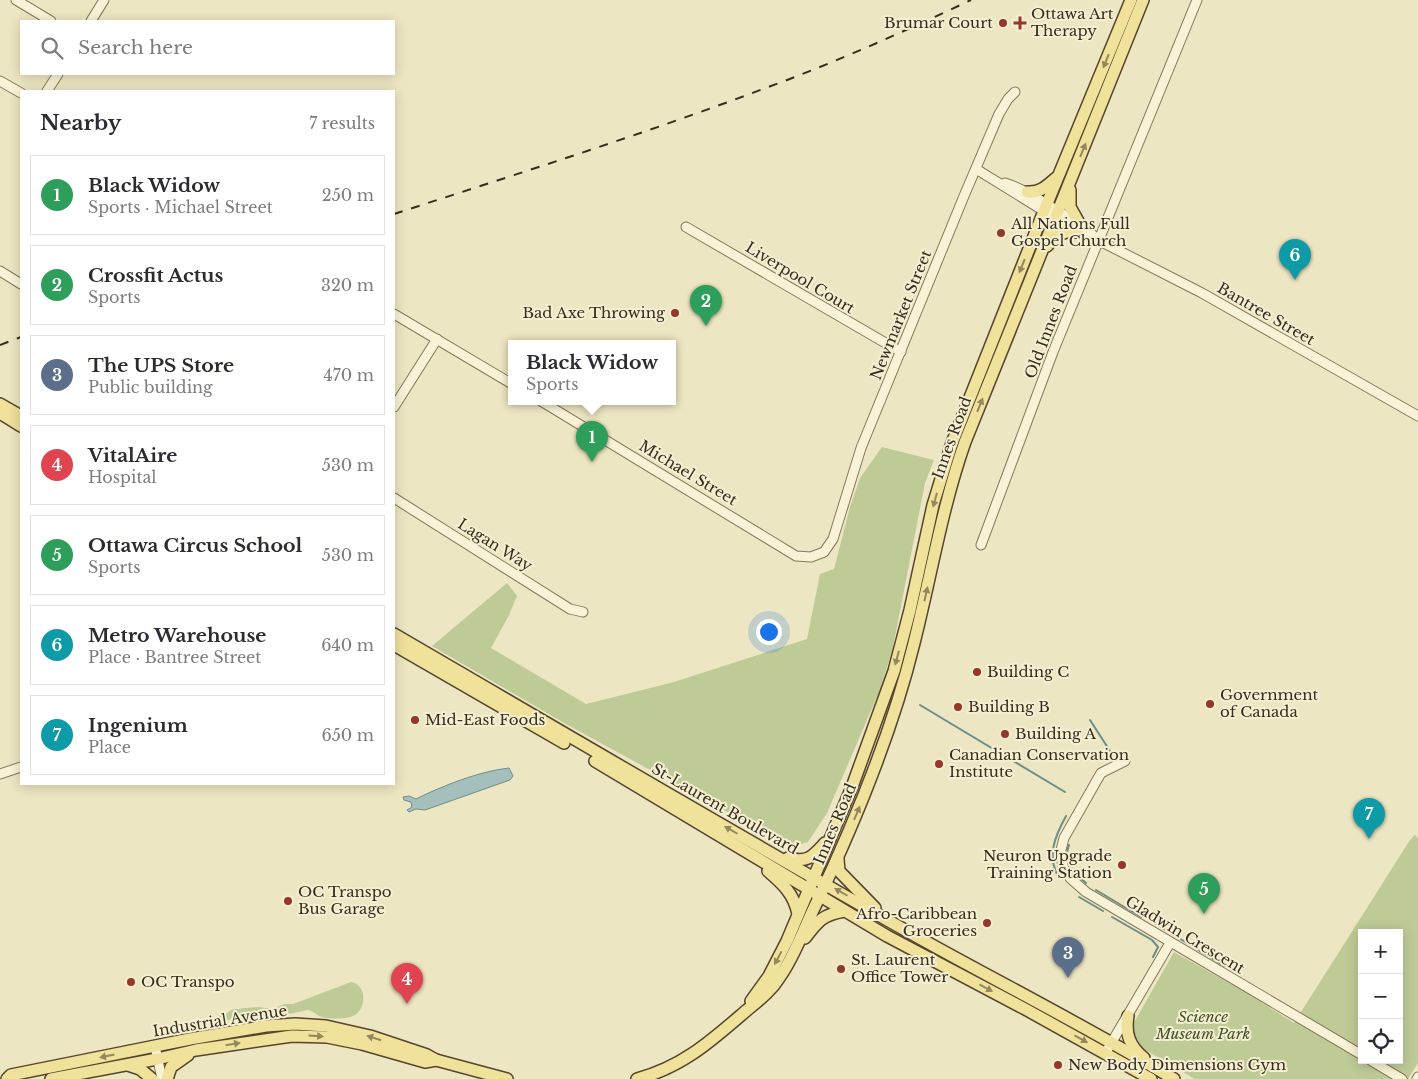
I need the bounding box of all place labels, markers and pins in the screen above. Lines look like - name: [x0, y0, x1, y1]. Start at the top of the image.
- place label: Ottawa Art Therapy: [1031, 4, 1114, 40]
- place label: Brumar Court: [884, 13, 993, 32]
- marker: Ottawa Art Therapy: [1013, 16, 1027, 30]
- marker: Brumar Court: [997, 17, 1009, 29]
- place label: All Nations Full Gospel Church: [1010, 214, 1130, 250]
- marker: All Nations Full Gospel Church: [995, 227, 1007, 239]
- pin: 6: [1279, 239, 1311, 280]
- pin: 2: [690, 285, 722, 326]
- place label: Bad Axe Throwing: [522, 303, 666, 322]
- marker: Bad Axe Throwing: [669, 307, 681, 319]
- pin: 1: [576, 421, 608, 462]
- place label: Building C: [987, 662, 1069, 681]
- marker: Building C: [971, 666, 983, 678]
- place label: Government of Canada: [1220, 685, 1318, 721]
- place label: Building B: [968, 697, 1050, 716]
- marker: Government of Canada: [1204, 698, 1216, 710]
- marker: Building B: [952, 701, 964, 713]
- place label: Mid-East Foods: [425, 710, 546, 729]
- marker: Mid-East Foods: [409, 714, 421, 726]
- place label: Building A: [1015, 724, 1097, 743]
- marker: Building A: [999, 728, 1011, 740]
- place label: Canadian Conservation Institute: [949, 745, 1129, 781]
- marker: Canadian Conservation Institute: [933, 758, 945, 770]
- pin: 7: [1353, 798, 1385, 839]
- place label: Neuron Upgrade Training Station: [983, 846, 1112, 882]
- marker: Neuron Upgrade Training Station: [1116, 859, 1128, 871]
- pin: 5: [1188, 873, 1220, 914]
- place label: OC Transpo Bus Garage: [298, 882, 392, 918]
- marker: OC Transpo Bus Garage: [282, 895, 294, 907]
- place label: Afro-Caribbean Groceries: [855, 904, 977, 940]
- marker: Afro-Caribbean Groceries: [981, 917, 993, 929]
- pin: 3: [1052, 937, 1084, 978]
- place label: St. Laurent Office Tower: [851, 950, 949, 986]
- pin: 4: [391, 963, 423, 1004]
- marker: St. Laurent Office Tower: [835, 963, 847, 975]
- place label: OC Transpo: [141, 972, 235, 991]
- marker: OC Transpo: [125, 976, 137, 988]
- place label: New Body Dimensions Gym: [1068, 1055, 1286, 1074]
- marker: New Body Dimensions Gym: [1052, 1059, 1064, 1071]

